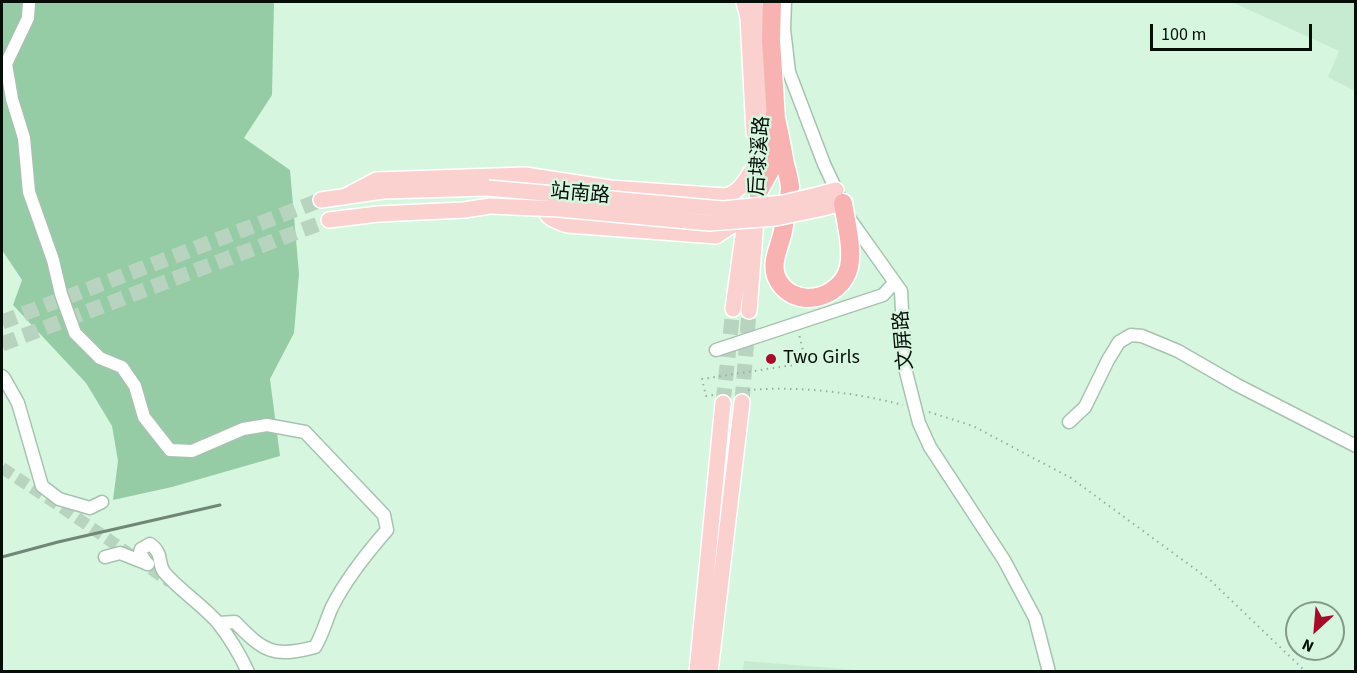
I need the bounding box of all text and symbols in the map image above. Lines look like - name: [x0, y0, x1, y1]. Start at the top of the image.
- scale bar: [1153, 12, 1315, 50]
- text: 100 m: [1161, 22, 1206, 47]
- street label: 后埭溪路: [746, 115, 776, 197]
- street label: 站南路: [549, 180, 611, 210]
- street label: 文屏路: [890, 309, 920, 371]
- place label: Two Girls: [783, 347, 860, 371]
- marker: Two Girls: [764, 352, 778, 366]
- north arrow: [1285, 601, 1345, 661]
- text: N: [1298, 633, 1318, 658]

